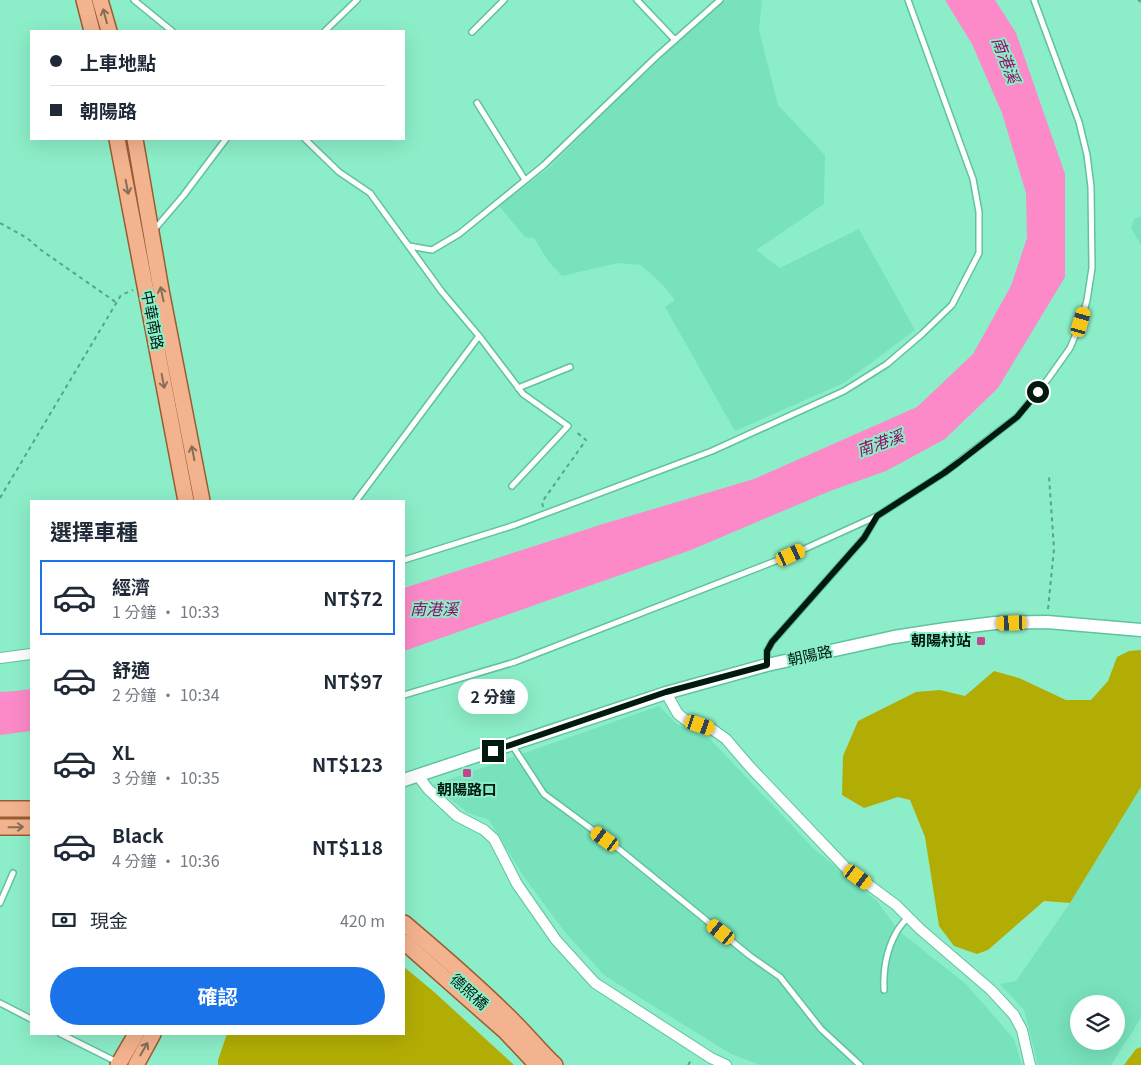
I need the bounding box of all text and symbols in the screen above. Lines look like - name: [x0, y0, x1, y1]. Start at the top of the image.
- one-way arrow: [99, 8, 109, 24]
- water label: 南港溪: [987, 33, 1027, 88]
- text: 上車地點: [80, 48, 156, 75]
- text: 朝陽路: [80, 96, 137, 123]
- one-way arrow: [122, 178, 132, 194]
- one-way arrow: [157, 286, 166, 302]
- street label: 中華南路: [137, 288, 170, 351]
- car: [1069, 306, 1092, 338]
- one-way arrow: [159, 372, 169, 388]
- route start: [1027, 381, 1049, 403]
- water label: 南港溪: [853, 422, 908, 462]
- one-way arrow: [188, 446, 197, 462]
- text: 選擇車種: [50, 514, 138, 546]
- car: [774, 542, 807, 568]
- text: 經濟: [112, 572, 150, 599]
- icon: car: [52, 575, 97, 620]
- text: NT$72: [323, 584, 383, 611]
- water label: 南港溪: [410, 596, 460, 620]
- text: 1 分鐘 · 10:33: [112, 599, 220, 623]
- car: [996, 615, 1027, 631]
- place label: 朝陽村站: [911, 629, 971, 650]
- marker: 朝陽村站: [975, 635, 987, 647]
- street label: 朝陽路: [785, 640, 834, 669]
- text: 舒適: [112, 655, 150, 682]
- icon: car: [52, 658, 97, 703]
- text: NT$97: [323, 667, 383, 694]
- callout: 2 分鐘: [458, 678, 528, 714]
- text: 2 分鐘 · 10:34: [112, 682, 220, 706]
- text: 2 分鐘: [470, 684, 516, 708]
- car: [683, 713, 716, 737]
- text: XL: [112, 738, 135, 765]
- route end: [482, 740, 504, 762]
- icon: car: [52, 741, 97, 786]
- text: NT$123: [312, 750, 383, 777]
- text: 3 分鐘 · 10:35: [112, 765, 220, 789]
- marker: 朝陽路口: [461, 767, 473, 779]
- place label: 朝陽路口: [437, 778, 497, 799]
- text: Black: [112, 821, 164, 848]
- one-way arrow: [7, 822, 23, 832]
- icon: car: [52, 824, 97, 869]
- car: [588, 824, 621, 854]
- text: NT$118: [312, 833, 383, 860]
- text: 4 分鐘 · 10:36: [112, 848, 220, 872]
- car: [841, 862, 874, 892]
- icon: cash: [50, 906, 78, 934]
- text: 現金: [90, 906, 128, 933]
- text: 420 m: [340, 908, 385, 932]
- car: [704, 917, 737, 947]
- button: 確認: [50, 967, 385, 1025]
- street label: 德照橋: [446, 968, 494, 1014]
- map controls: [1070, 995, 1125, 1050]
- button: layers: [1070, 995, 1125, 1050]
- one-way arrow: [140, 1043, 150, 1057]

